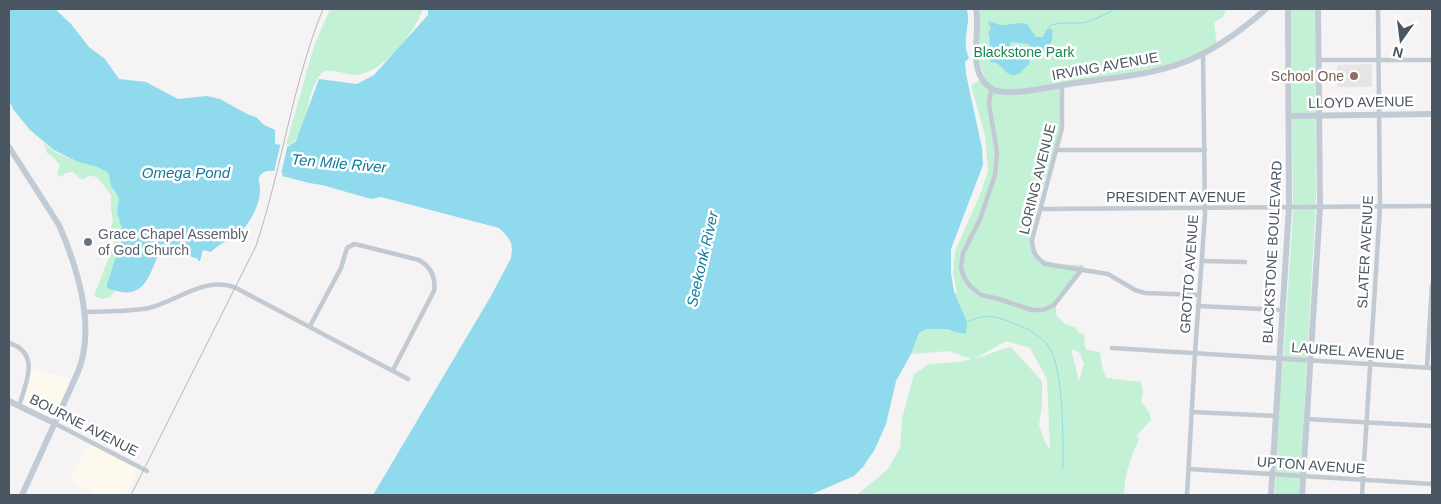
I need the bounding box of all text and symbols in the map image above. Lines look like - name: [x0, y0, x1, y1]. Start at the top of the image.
- north arrow: [1376, 15, 1426, 65]
- park label: Blackstone Park: [973, 44, 1076, 60]
- text: N: [1391, 44, 1405, 62]
- street label: IRVING AVENUE: [1051, 49, 1159, 83]
- place label: School One: [1271, 68, 1344, 84]
- marker: School One: [1348, 70, 1360, 82]
- street label: LLOYD AVENUE: [1308, 93, 1414, 111]
- street label: LORING AVENUE: [1016, 122, 1058, 236]
- water label: Ten Mile River: [291, 150, 388, 176]
- street label: BLACKSTONE BOULEVARD: [1259, 160, 1285, 344]
- water label: Omega Pond: [142, 164, 231, 181]
- street label: PRESIDENT AVENUE: [1106, 189, 1246, 205]
- street label: SLATER AVENUE: [1354, 195, 1376, 309]
- water label: Seekonk River: [683, 209, 721, 308]
- street label: GROTTO AVENUE: [1177, 214, 1201, 334]
- place label: Grace Chapel Assembly of God Church: [98, 226, 248, 258]
- marker: Grace Chapel Assembly of God Church: [82, 236, 94, 248]
- street label: LAUREL AVENUE: [1291, 339, 1405, 363]
- street label: BOURNE AVENUE: [27, 391, 141, 459]
- street label: UPTON AVENUE: [1256, 453, 1366, 477]

